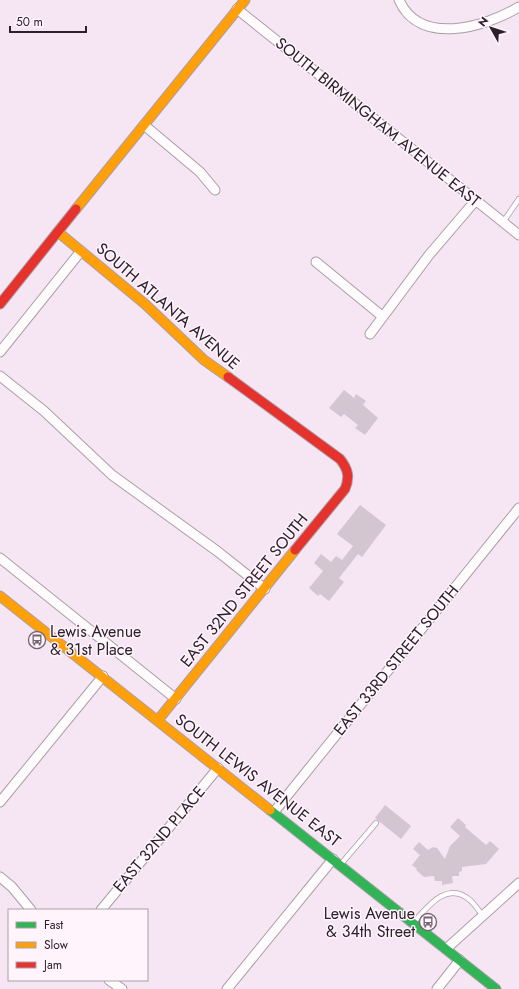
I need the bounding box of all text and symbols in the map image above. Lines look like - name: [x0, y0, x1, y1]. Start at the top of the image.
- scale bar: [10, 8, 86, 34]
- north arrow: [471, 8, 511, 48]
- text: 50 m: [16, 13, 43, 31]
- text: N: [474, 13, 492, 30]
- street label: SOUTH BIRMINGHAM AVENUE EAST: [270, 32, 486, 213]
- street label: SOUTH ATLANTA AVENUE: [91, 237, 245, 375]
- street label: EAST 32ND STREET SOUTH: [175, 508, 313, 672]
- street label: EAST 33RD STREET SOUTH: [328, 580, 464, 740]
- place label: Lewis Avenue & 31st Place: [50, 620, 141, 661]
- bus stop icon: Lewis Avenue & 31st Place: [27, 630, 47, 650]
- street label: SOUTH LEWIS AVENUE EAST: [170, 708, 346, 852]
- street label: EAST 32ND PLACE: [108, 781, 210, 897]
- place label: Lewis Avenue & 34th Street: [324, 902, 415, 943]
- legend: [8, 909, 148, 981]
- bus stop icon: Lewis Avenue & 34th Street: [418, 912, 438, 932]
- text: Fast: [44, 916, 63, 934]
- text: Slow: [44, 936, 69, 954]
- text: Jam: [42, 956, 62, 974]

